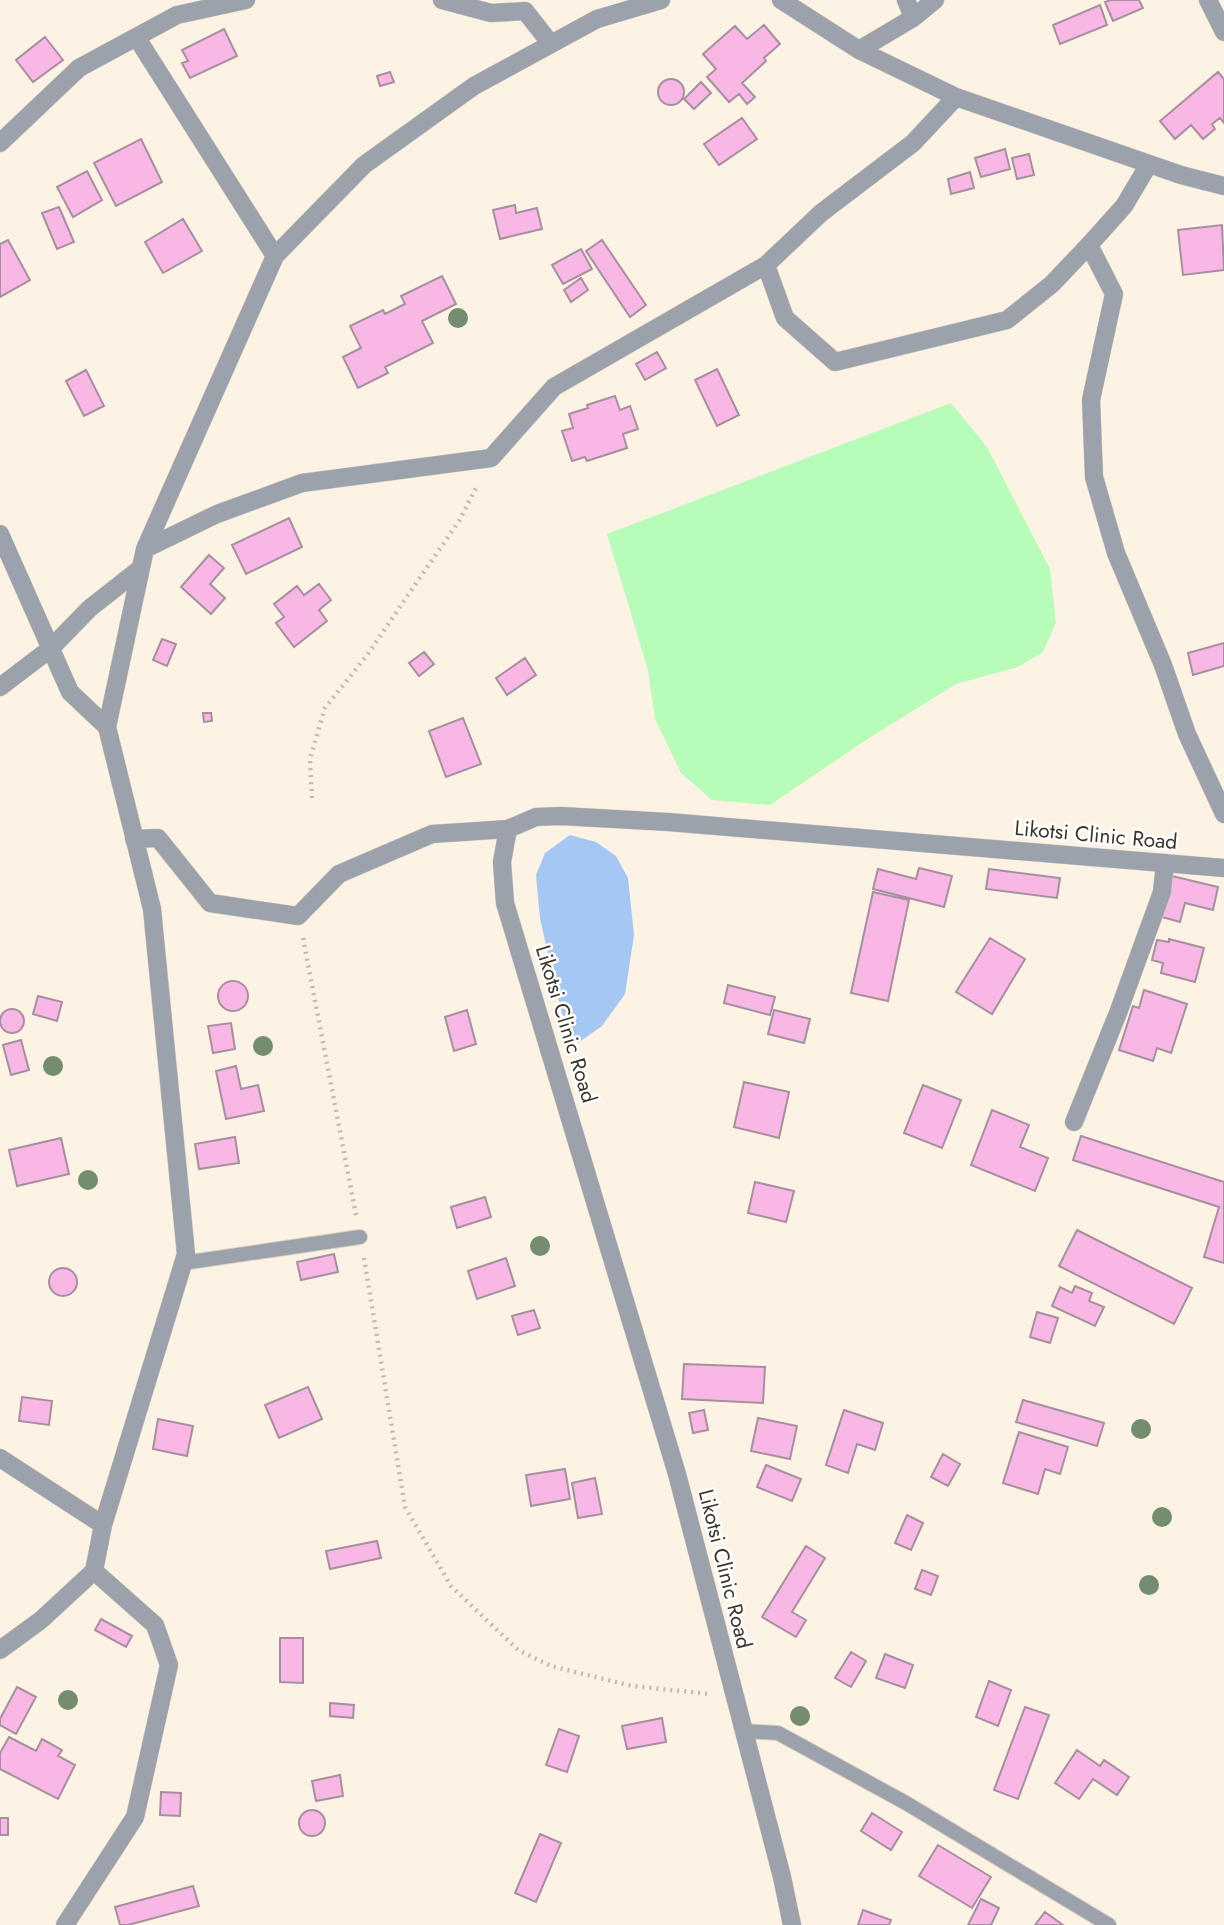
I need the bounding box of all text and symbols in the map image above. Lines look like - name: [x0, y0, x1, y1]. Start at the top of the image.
- street label: Likotsi Clinic Road: [1013, 813, 1179, 857]
- street label: Likotsi Clinic Road: [528, 942, 604, 1106]
- street label: Likotsi Clinic Road: [691, 1486, 759, 1652]

